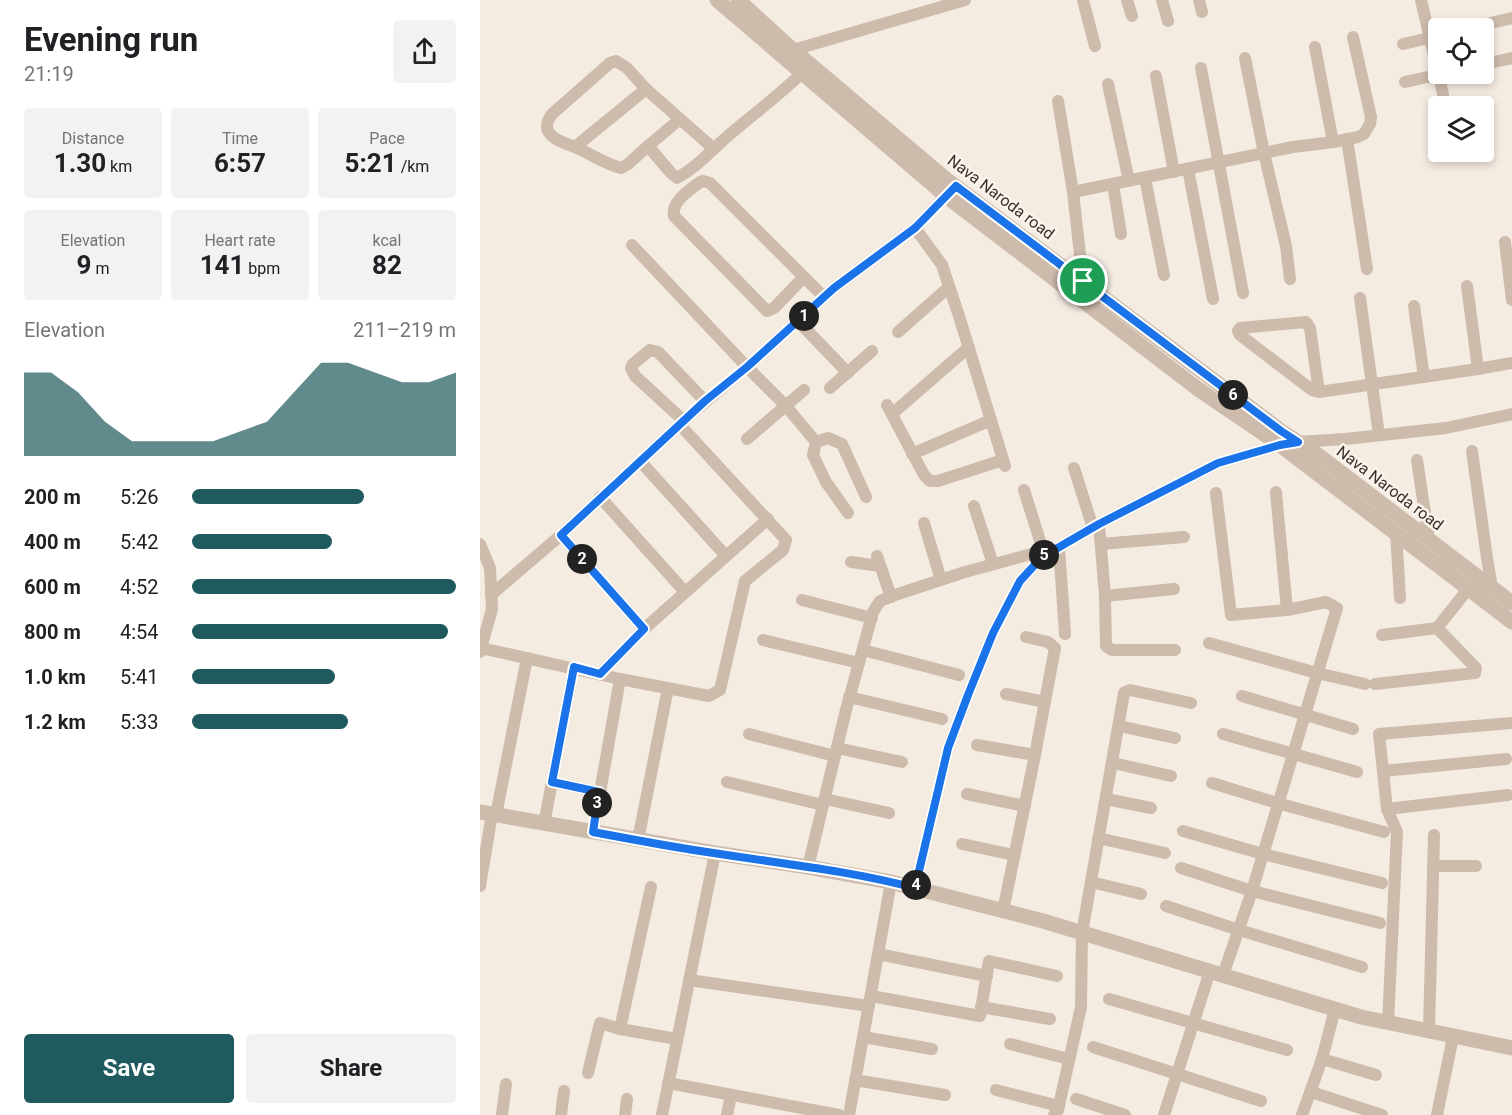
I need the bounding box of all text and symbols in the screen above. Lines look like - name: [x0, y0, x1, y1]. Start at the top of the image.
- map controls: [1428, 18, 1494, 162]
- button: locate: [1428, 18, 1494, 84]
- text: Evening run: [24, 20, 198, 59]
- button: share: [393, 20, 456, 83]
- text: 21:19: [24, 62, 74, 86]
- button: layers: [1428, 96, 1494, 162]
- text: Distance: [62, 129, 124, 148]
- text: Time: [222, 129, 258, 148]
- text: Pace: [369, 129, 405, 148]
- text: 1.30: [54, 148, 106, 178]
- text: 6:57: [214, 148, 266, 178]
- text: 5:21: [345, 148, 397, 178]
- street label: Nava Naroda road: [944, 151, 1058, 243]
- text: km: [106, 157, 132, 176]
- text: /km: [397, 157, 429, 176]
- text: Elevation: [61, 231, 125, 250]
- text: Heart rate: [204, 231, 276, 250]
- text: kcal: [373, 231, 401, 250]
- text: 9: [77, 250, 91, 280]
- text: 141: [200, 250, 244, 280]
- text: 82: [372, 250, 402, 280]
- pin: [1057, 255, 1108, 306]
- text: m: [91, 259, 109, 278]
- text: bpm: [244, 259, 280, 278]
- icon: arrive: [1066, 264, 1099, 297]
- pin: 1: [789, 301, 819, 331]
- text: 1: [799, 306, 809, 325]
- text: Elevation: [24, 318, 105, 342]
- text: 211–219 m: [353, 318, 456, 342]
- pin: 6: [1218, 380, 1248, 410]
- text: 6: [1228, 385, 1238, 404]
- street label: Nava Naroda road: [1333, 442, 1447, 534]
- text: 200 m: [24, 485, 81, 509]
- text: 5:26: [120, 485, 159, 509]
- text: 400 m: [24, 530, 81, 554]
- text: 5:42: [120, 530, 159, 554]
- pin: 5: [1029, 540, 1059, 570]
- pin: 2: [567, 544, 597, 574]
- text: 5: [1039, 545, 1049, 564]
- text: 2: [577, 549, 587, 568]
- text: 600 m: [24, 575, 81, 599]
- text: 4:52: [120, 575, 159, 599]
- text: 800 m: [24, 620, 81, 644]
- text: 4:54: [120, 620, 159, 644]
- text: 1.0 km: [24, 665, 86, 689]
- text: 5:41: [120, 665, 159, 689]
- text: 1.2 km: [24, 710, 86, 734]
- text: 5:33: [120, 710, 159, 734]
- pin: 3: [582, 788, 612, 818]
- text: 3: [592, 793, 602, 812]
- pin: 4: [901, 870, 931, 900]
- text: 4: [911, 875, 921, 894]
- button: Save: [24, 1034, 234, 1103]
- button: Share: [246, 1034, 456, 1103]

